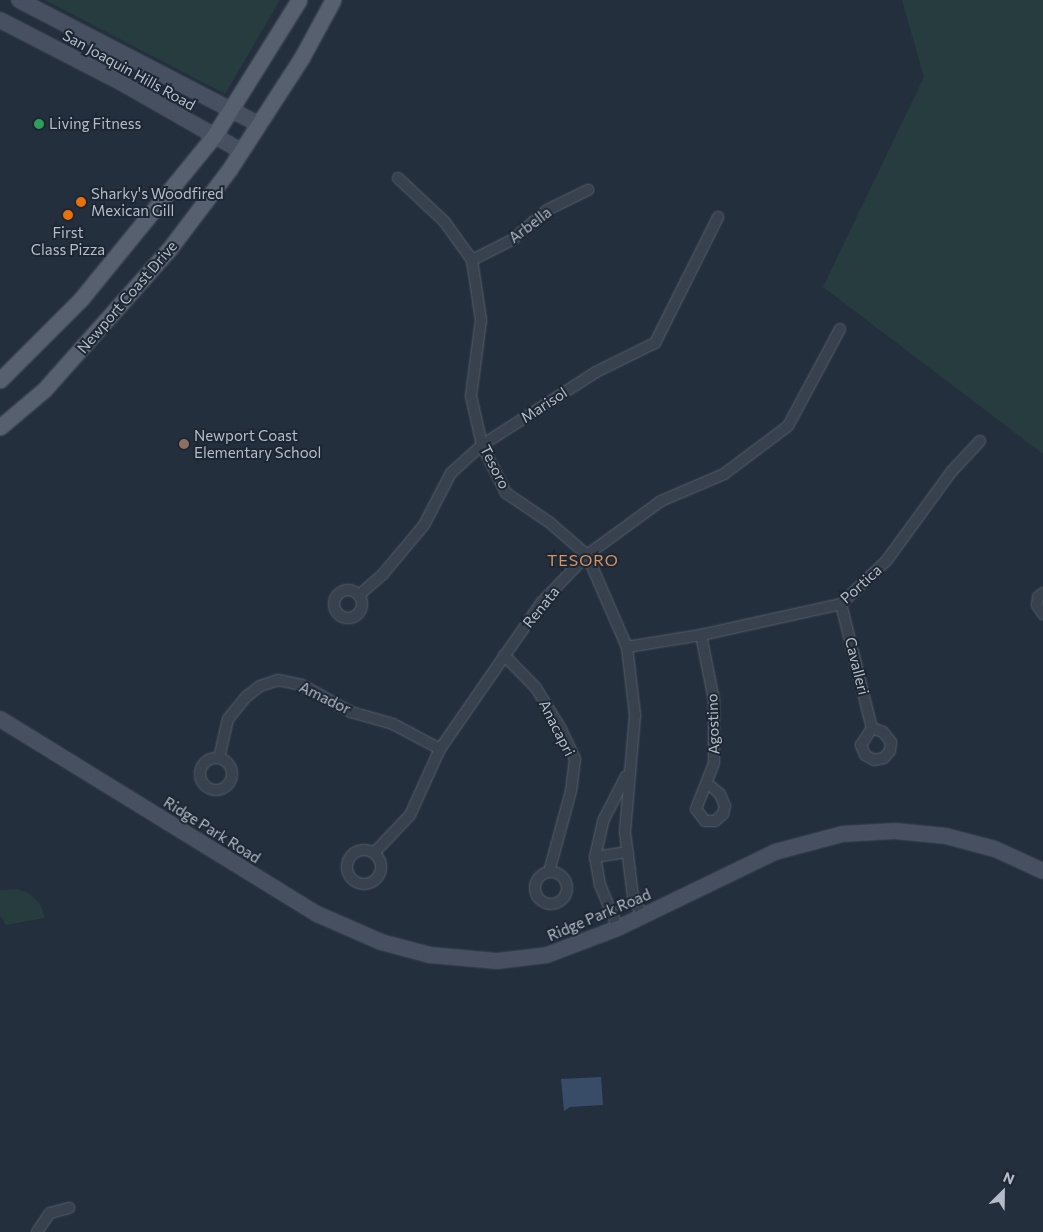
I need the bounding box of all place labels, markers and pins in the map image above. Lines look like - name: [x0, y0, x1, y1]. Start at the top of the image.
- place label: Living Fitness: [49, 115, 141, 133]
- marker: Living Fitness: [33, 118, 45, 130]
- place label: Sharky's Woodfired Mexican Gill: [91, 184, 224, 219]
- marker: Sharky's Woodfired Mexican Gill: [75, 196, 87, 208]
- marker: First Class Pizza: [62, 209, 74, 221]
- place label: First Class Pizza: [31, 223, 105, 258]
- place label: Newport Coast Elementary School: [194, 426, 321, 461]
- marker: Newport Coast Elementary School: [178, 438, 190, 450]

